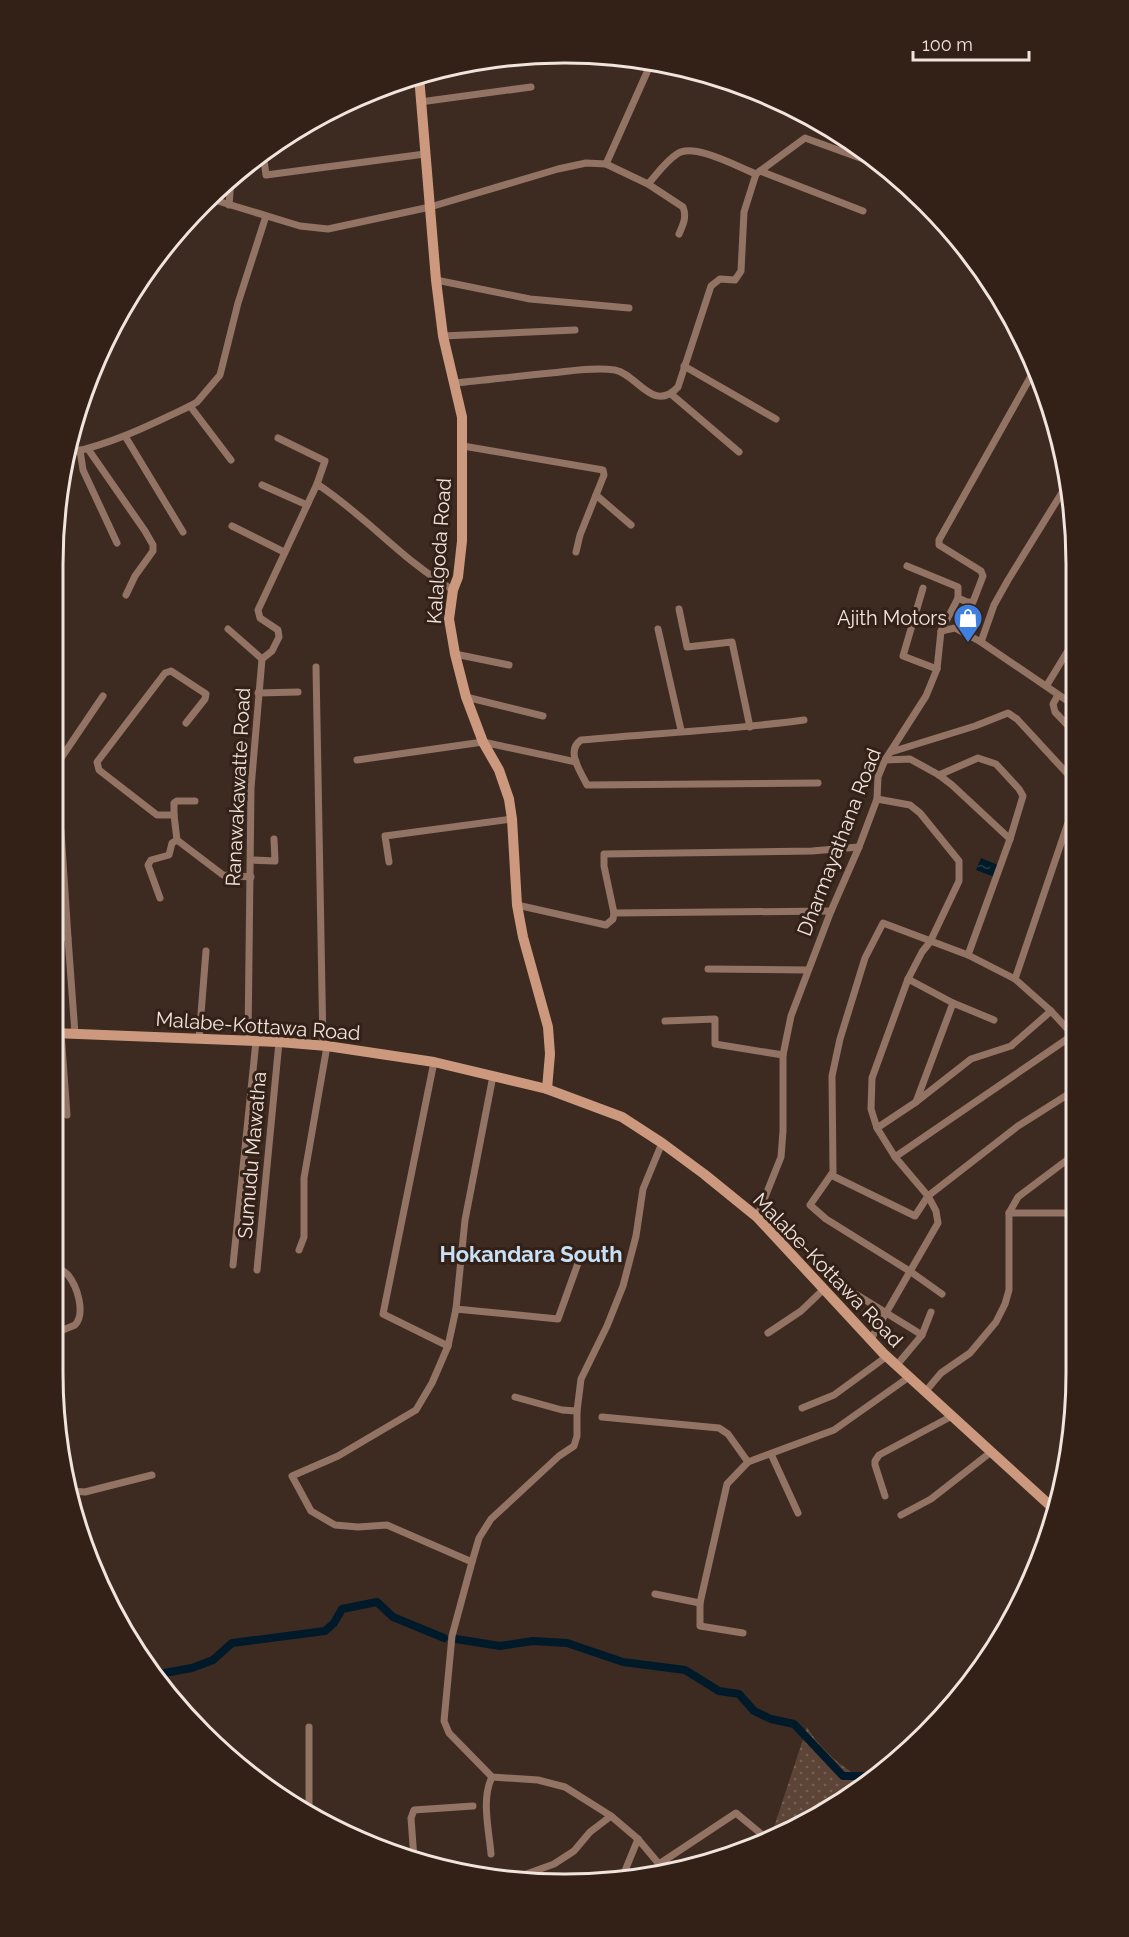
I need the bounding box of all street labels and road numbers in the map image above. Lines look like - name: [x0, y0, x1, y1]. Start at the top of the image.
- street label: Kalalgoda Road: [422, 477, 456, 625]
- street label: Ranawakawatte Road: [221, 687, 255, 887]
- street label: Dharmayathana Road: [792, 745, 886, 939]
- street label: Malabe-Kottawa Road: [155, 1007, 361, 1045]
- street label: Sumudu Mawatha: [233, 1070, 271, 1240]
- street label: Malabe-Kottawa Road: [748, 1188, 908, 1352]

